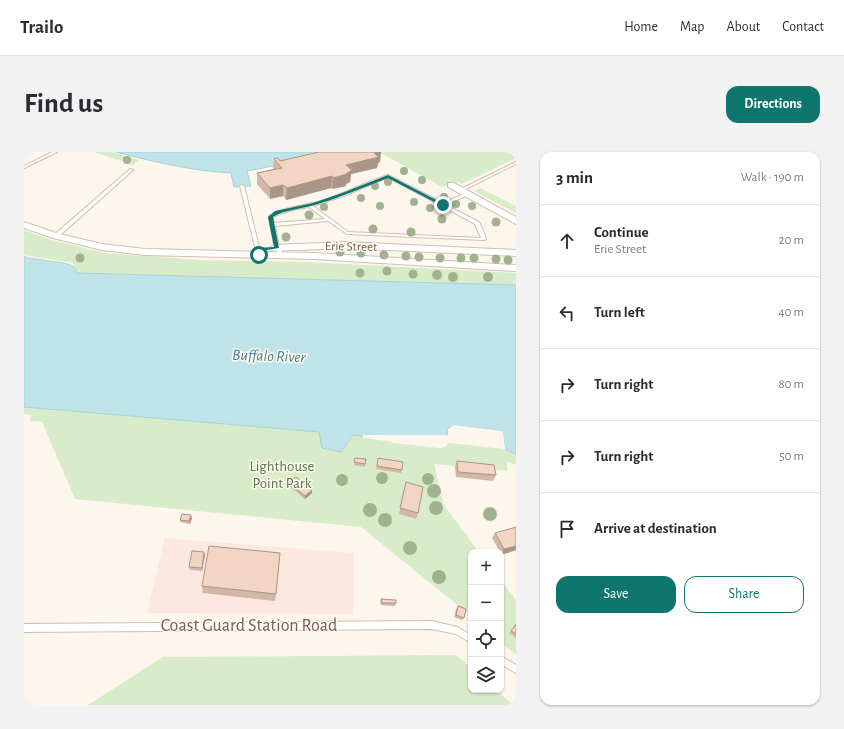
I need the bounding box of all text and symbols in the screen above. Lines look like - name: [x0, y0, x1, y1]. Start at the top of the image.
- text: Trailo: [20, 18, 63, 37]
- text: Home: [624, 20, 658, 34]
- text: Map: [680, 20, 704, 34]
- text: About: [726, 20, 760, 34]
- text: Contact: [782, 20, 824, 34]
- button: Directions: [726, 86, 820, 123]
- text: Find us: [24, 90, 103, 118]
- text: 3 min: [556, 169, 593, 186]
- text: Walk · 190 m: [741, 171, 804, 184]
- route end: [434, 196, 452, 214]
- text: Continue: [594, 225, 649, 240]
- icon: ahead: [556, 230, 578, 252]
- text: 20 m: [779, 234, 804, 247]
- street label: Erie Street: [325, 240, 377, 254]
- text: Erie Street: [594, 243, 646, 256]
- route start: [250, 246, 268, 264]
- icon: left: [556, 302, 578, 324]
- text: Turn left: [594, 305, 645, 320]
- text: 40 m: [778, 306, 804, 319]
- water label: Buffalo River: [232, 347, 307, 365]
- icon: right: [556, 374, 578, 396]
- text: Turn right: [594, 377, 653, 392]
- text: 80 m: [778, 378, 804, 391]
- icon: right: [556, 446, 578, 468]
- text: Turn right: [594, 449, 653, 464]
- text: 50 m: [779, 450, 804, 463]
- park label: Lighthouse Point Park: [249, 459, 315, 491]
- icon: arrive: [556, 518, 578, 540]
- text: Arrive at destination: [594, 521, 717, 536]
- map controls: [468, 549, 504, 693]
- button: +: [468, 549, 504, 585]
- button: Save: [556, 576, 676, 613]
- button: Share: [684, 576, 804, 613]
- button: −: [468, 585, 504, 621]
- street label: Coast Guard Station Road: [161, 617, 337, 635]
- button: locate: [468, 621, 504, 657]
- button: layers: [468, 657, 504, 693]

